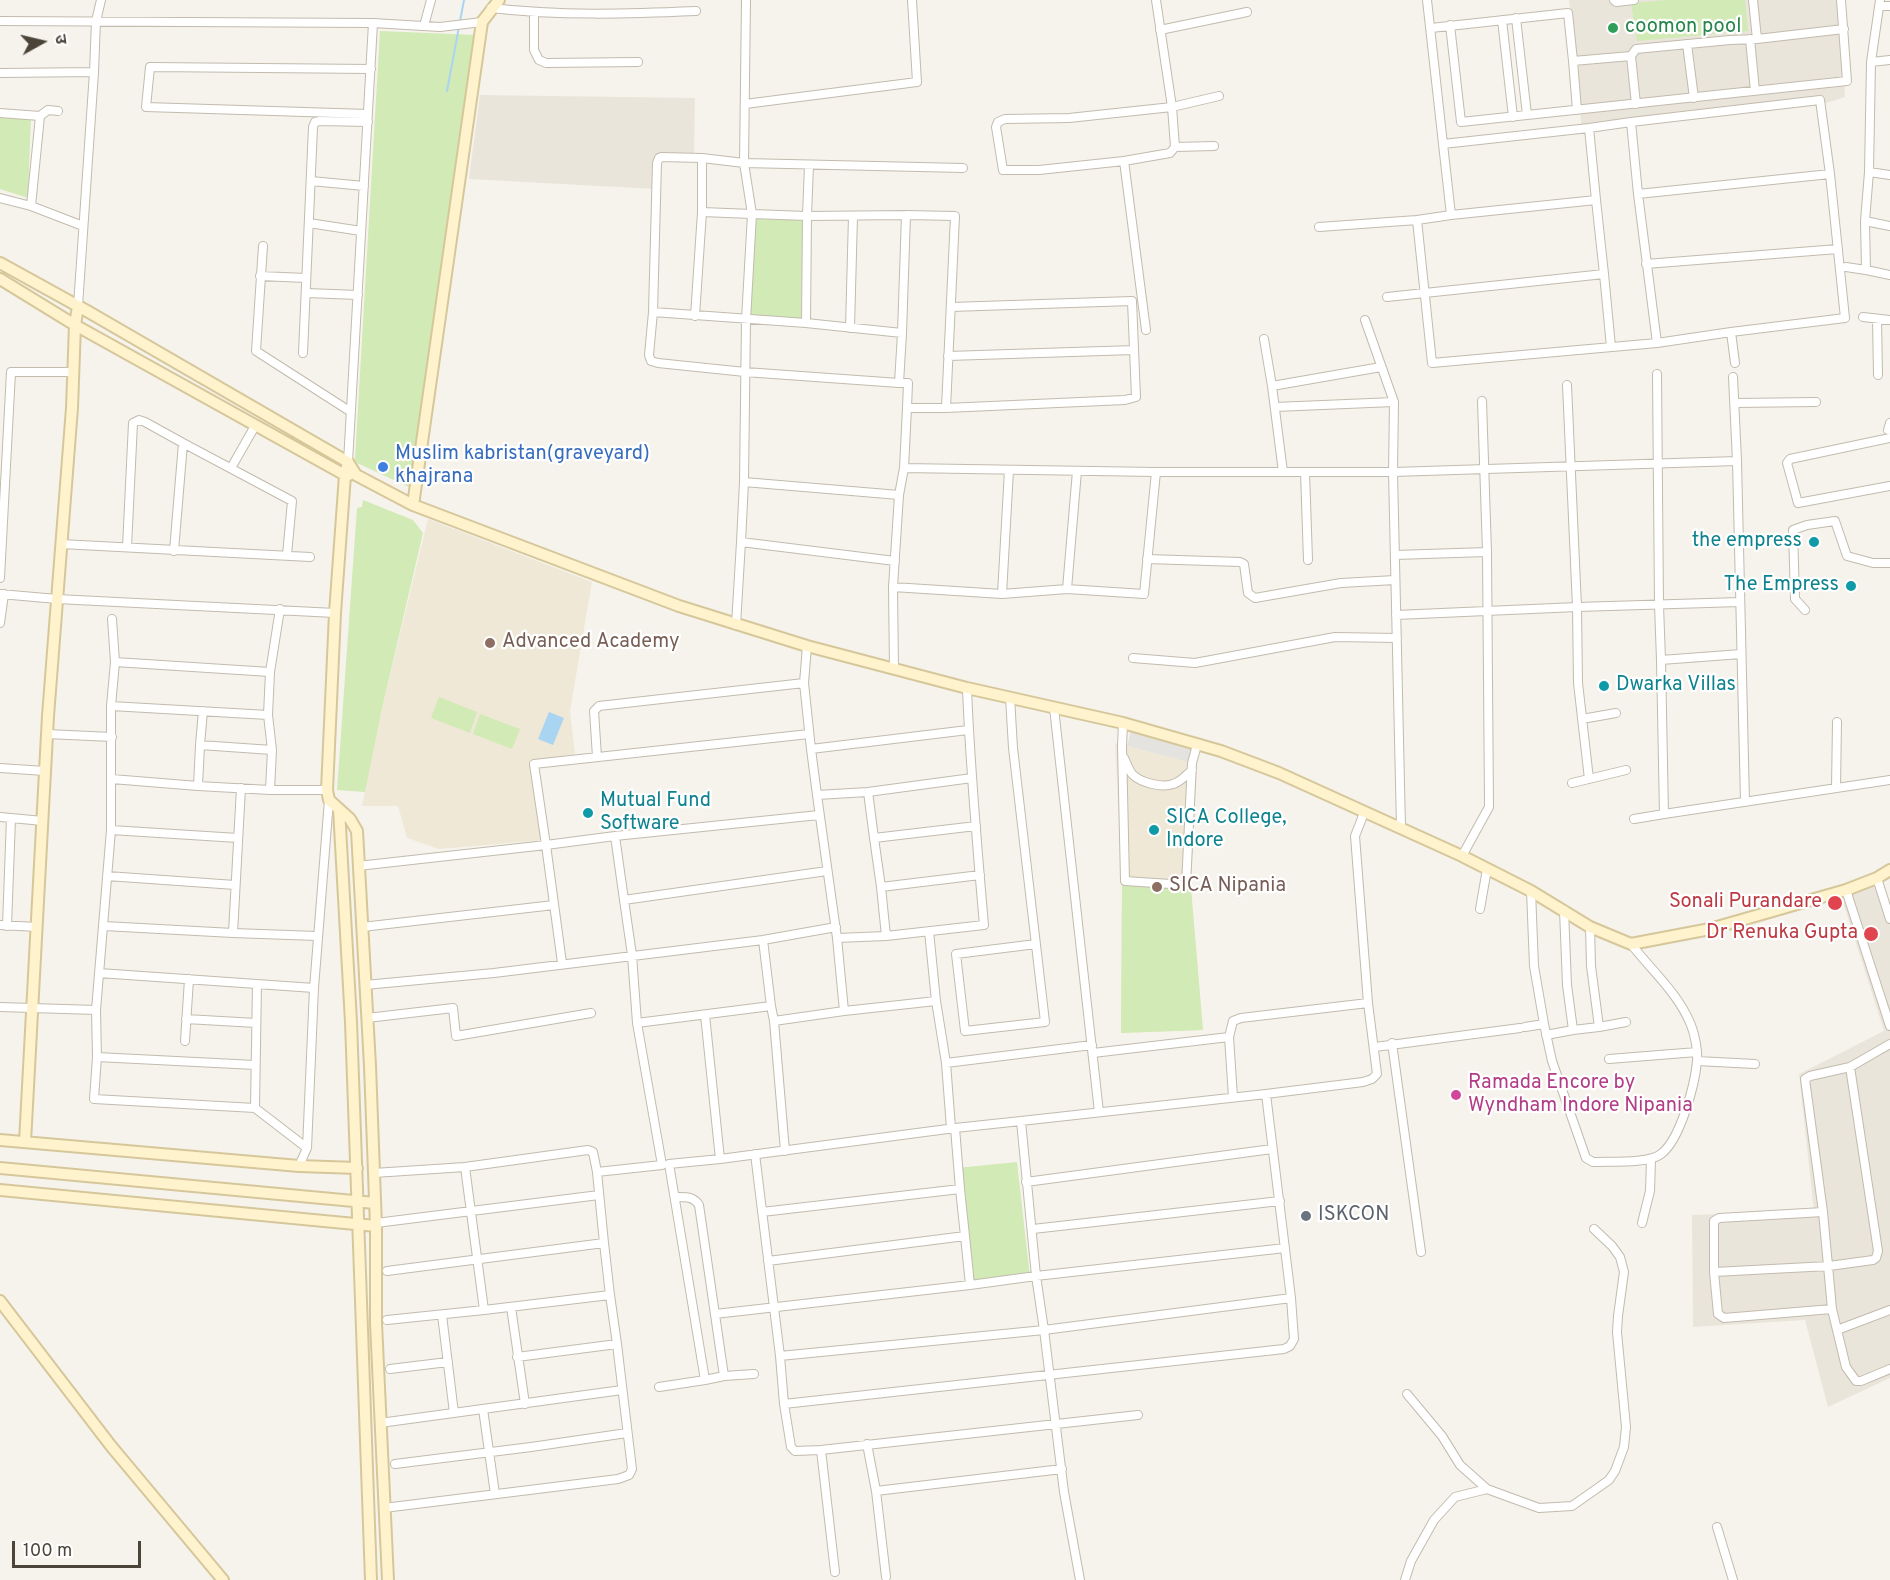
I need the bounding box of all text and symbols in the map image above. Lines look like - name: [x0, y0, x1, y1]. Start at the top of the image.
- north arrow: [12, 12, 72, 72]
- place label: coomon pool: [1625, 16, 1741, 40]
- marker: coomon pool: [1606, 21, 1620, 35]
- text: उ: [49, 33, 70, 46]
- place label: Muslim kabristan(graveyard) khajrana: [395, 443, 650, 490]
- marker: Muslim kabristan(graveyard) khajrana: [376, 460, 390, 474]
- place label: the empress: [1692, 530, 1802, 554]
- marker: the empress: [1807, 535, 1821, 549]
- place label: The Empress: [1723, 574, 1839, 598]
- marker: The Empress: [1844, 579, 1858, 593]
- place label: Advanced Academy: [502, 631, 680, 655]
- marker: Advanced Academy: [483, 636, 497, 650]
- place label: Dwarka Villas: [1616, 674, 1736, 698]
- marker: Dwarka Villas: [1597, 679, 1611, 693]
- place label: Mutual Fund Software: [600, 790, 711, 837]
- marker: Mutual Fund Software: [581, 806, 595, 820]
- place label: SICA College, Indore: [1166, 807, 1287, 854]
- marker: SICA College, Indore: [1147, 823, 1161, 837]
- place label: SICA Nipania: [1169, 875, 1286, 899]
- marker: SICA Nipania: [1150, 880, 1164, 894]
- place label: Sonali Purandare: [1669, 891, 1822, 915]
- marker: Sonali Purandare: [1826, 894, 1844, 912]
- place label: Dr Renuka Gupta: [1706, 922, 1858, 946]
- marker: Dr Renuka Gupta: [1862, 925, 1880, 943]
- place label: Ramada Encore by Wyndham Indore Nipania: [1468, 1072, 1693, 1119]
- marker: Ramada Encore by Wyndham Indore Nipania: [1449, 1088, 1463, 1102]
- place label: ISKCON: [1318, 1204, 1389, 1228]
- marker: ISKCON: [1299, 1209, 1313, 1223]
- scale bar: [15, 1529, 144, 1567]
- text: 100 m: [23, 1540, 72, 1563]

